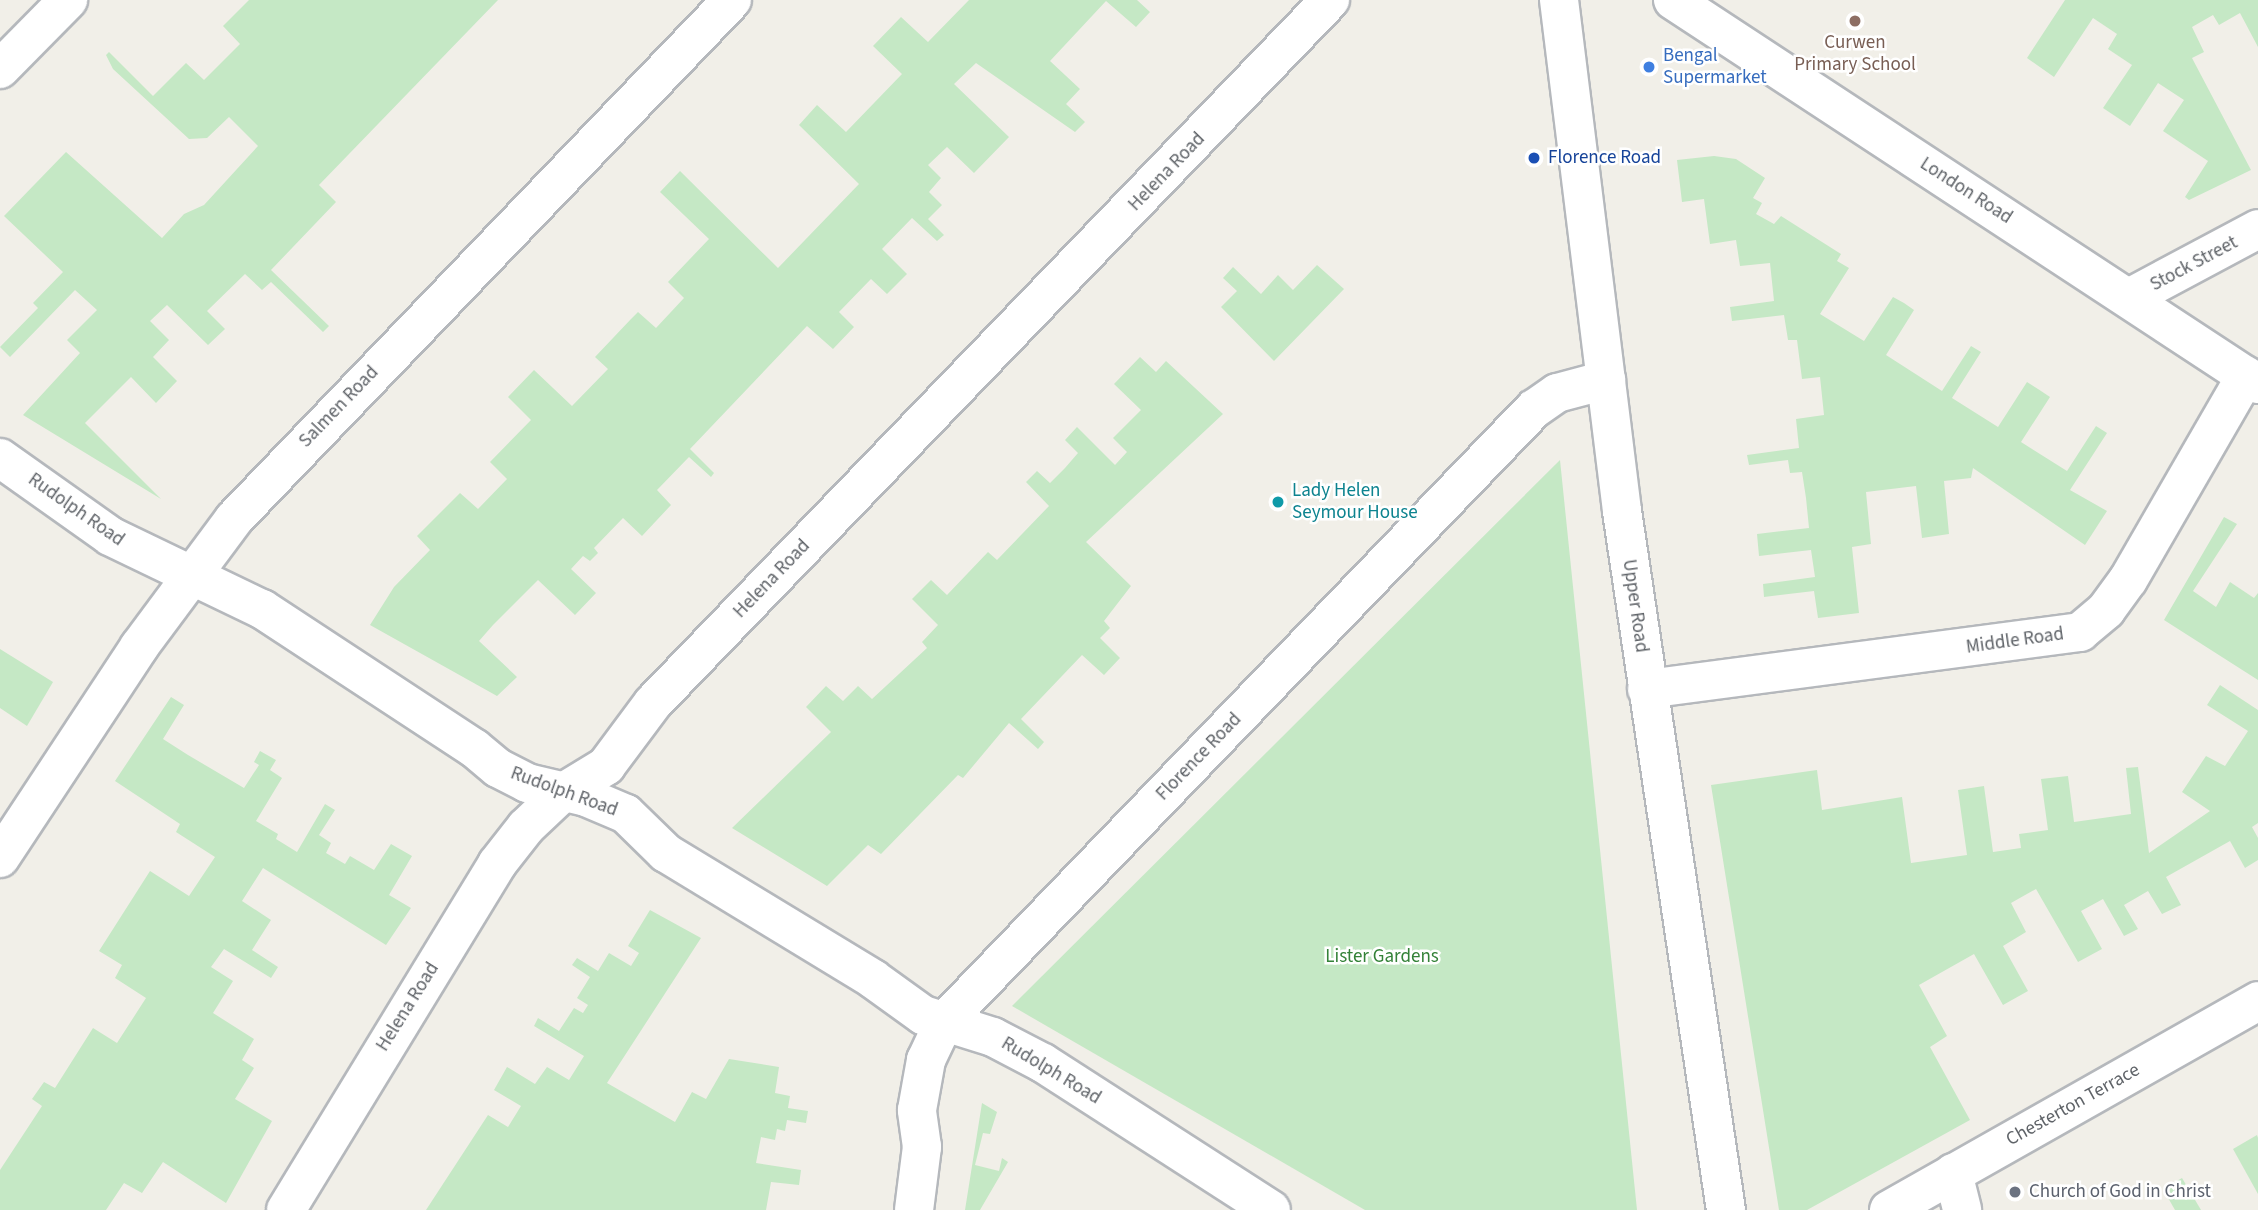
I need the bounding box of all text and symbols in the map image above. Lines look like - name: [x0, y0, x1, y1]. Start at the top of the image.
- marker: Curwen Primary School: [1847, 13, 1863, 29]
- place label: Curwen Primary School: [1794, 32, 1916, 76]
- place label: Bengal Supermarket: [1663, 45, 1767, 89]
- marker: Bengal Supermarket: [1641, 59, 1657, 75]
- street label: Helena Road: [1124, 128, 1210, 216]
- place label: Florence Road: [1548, 147, 1661, 169]
- marker: Florence Road: [1526, 150, 1542, 166]
- street label: London Road: [1916, 153, 2016, 229]
- street label: Stock Street: [2146, 231, 2242, 297]
- street label: Salmen Road: [294, 361, 384, 453]
- street label: Rudolph Road: [23, 468, 129, 552]
- place label: Lady Helen Seymour House: [1292, 480, 1418, 524]
- marker: Lady Helen Seymour House: [1270, 494, 1286, 510]
- street label: Helena Road: [729, 535, 815, 623]
- street label: Upper Road: [1617, 558, 1653, 654]
- street label: Middle Road: [1965, 623, 2065, 659]
- street label: Florence Road: [1152, 708, 1246, 806]
- street label: Rudolph Road: [507, 762, 621, 822]
- park label: Lister Gardens: [1325, 946, 1439, 968]
- street label: Helena Road: [372, 958, 444, 1056]
- street label: Rudolph Road: [997, 1032, 1105, 1110]
- street label: Chesterton Terrace: [2002, 1059, 2144, 1151]
- place label: Church of God in Christ: [2029, 1181, 2211, 1203]
- marker: Church of God in Christ: [2007, 1184, 2023, 1200]

